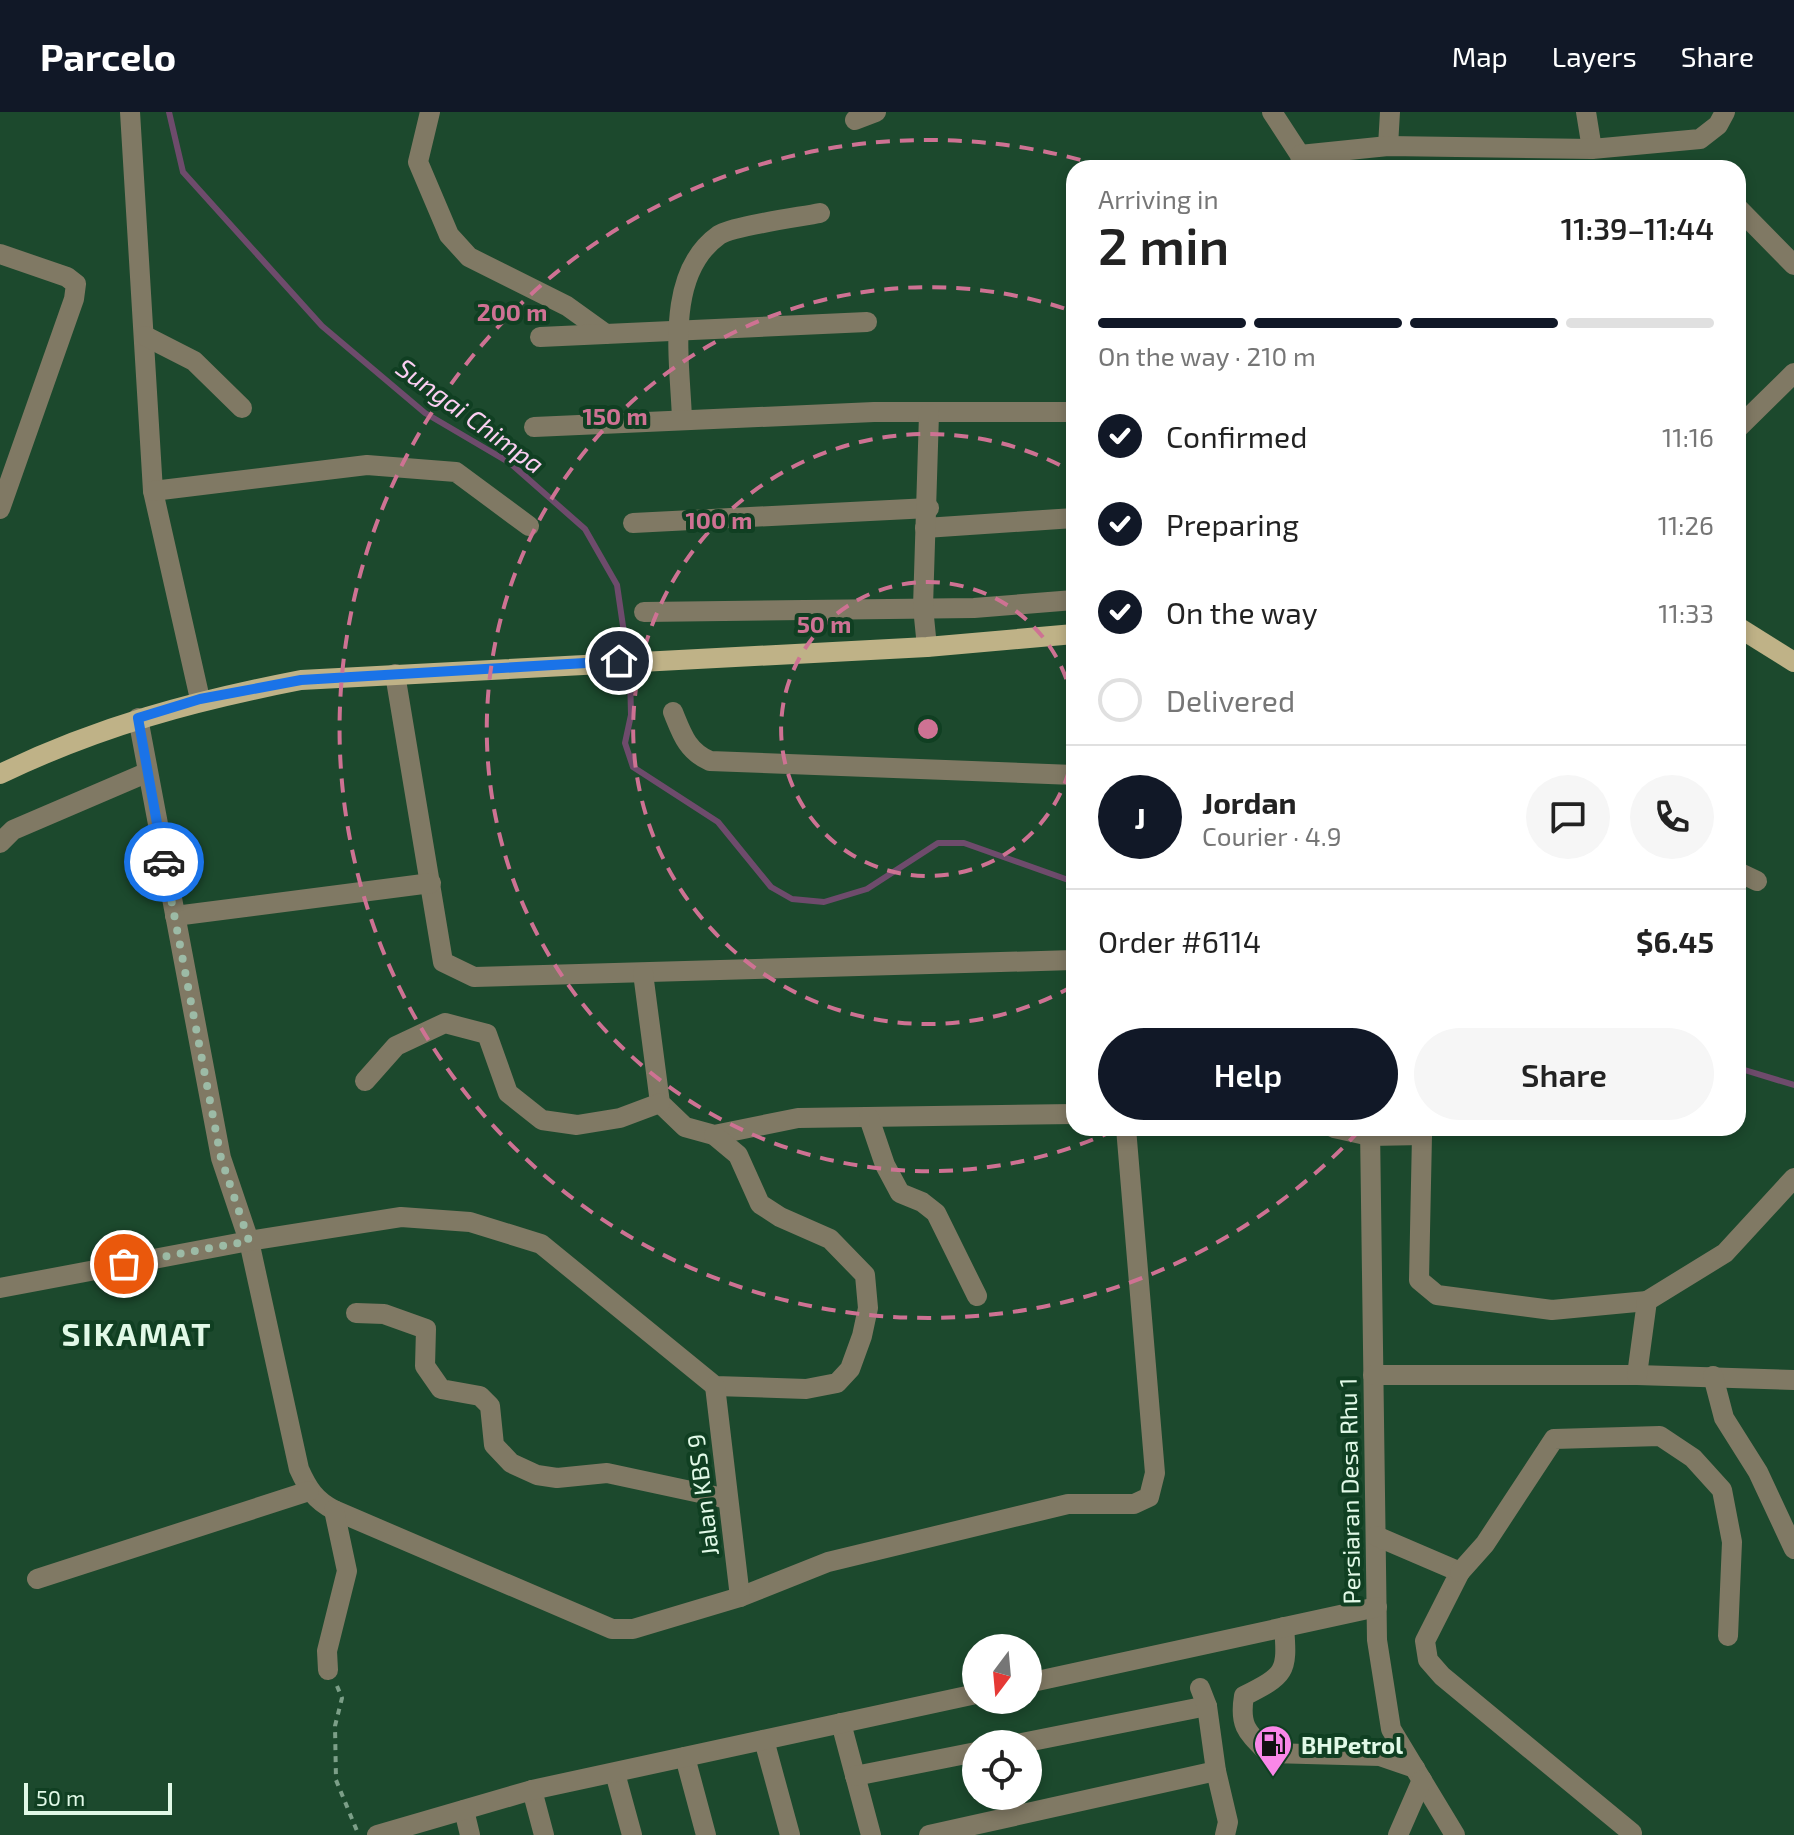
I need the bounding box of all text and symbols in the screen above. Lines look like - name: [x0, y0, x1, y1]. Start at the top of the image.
- text: Parcelo: [40, 33, 176, 79]
- text: Map: [1452, 39, 1508, 73]
- text: Layers: [1552, 39, 1637, 73]
- text: Share: [1681, 39, 1754, 73]
- text: Arriving in: [1098, 183, 1219, 214]
- text: 11:39–11:44: [1561, 210, 1714, 246]
- text: 2 min: [1098, 213, 1229, 275]
- text: 200 m: [477, 297, 547, 326]
- text: On the way · 210 m: [1098, 340, 1316, 371]
- water label: Sungai Chimpa: [391, 351, 551, 479]
- text: 150 m: [582, 401, 648, 430]
- icon: check: [1098, 414, 1142, 458]
- text: Confirmed: [1166, 418, 1307, 454]
- text: 11:16: [1662, 421, 1714, 452]
- icon: check: [1098, 502, 1142, 546]
- text: 100 m: [686, 505, 752, 534]
- text: Preparing: [1166, 506, 1299, 542]
- text: 11:26: [1658, 509, 1714, 540]
- icon: check: [1098, 590, 1142, 634]
- text: On the way: [1166, 594, 1318, 630]
- text: 11:33: [1658, 597, 1714, 628]
- text: 50 m: [797, 609, 851, 638]
- pin: [585, 627, 653, 695]
- icon: home: [597, 639, 641, 683]
- text: Delivered: [1166, 682, 1295, 718]
- centre of rings: [914, 715, 942, 743]
- button: chat: [1526, 775, 1610, 859]
- button: phone: [1630, 775, 1714, 859]
- text: Jordan: [1202, 784, 1297, 820]
- text: J: [1134, 799, 1146, 835]
- text: Courier · 4.9: [1202, 820, 1342, 851]
- courier: [124, 822, 204, 902]
- icon: car: [142, 840, 186, 884]
- text: Order #6114: [1098, 923, 1261, 959]
- text: $6.45: [1636, 923, 1714, 959]
- button: Help: [1098, 1028, 1398, 1120]
- button: Share: [1414, 1028, 1714, 1120]
- pin: [90, 1230, 158, 1298]
- icon: bag: [102, 1242, 146, 1286]
- district label: SIKAMAT: [62, 1314, 212, 1352]
- street label: Persiaran Desa Rhu 1: [1333, 1377, 1365, 1605]
- street label: Jalan KBS 9: [680, 1432, 724, 1558]
- north arrow: [962, 1634, 1042, 1714]
- map controls: [962, 1634, 1042, 1810]
- fuel station icon: BHPetrol: [1252, 1723, 1294, 1778]
- button: locate: [962, 1730, 1042, 1810]
- place label: BHPetrol: [1301, 1730, 1403, 1759]
- scale bar: [24, 1779, 172, 1815]
- text: 50 m: [36, 1784, 85, 1810]

